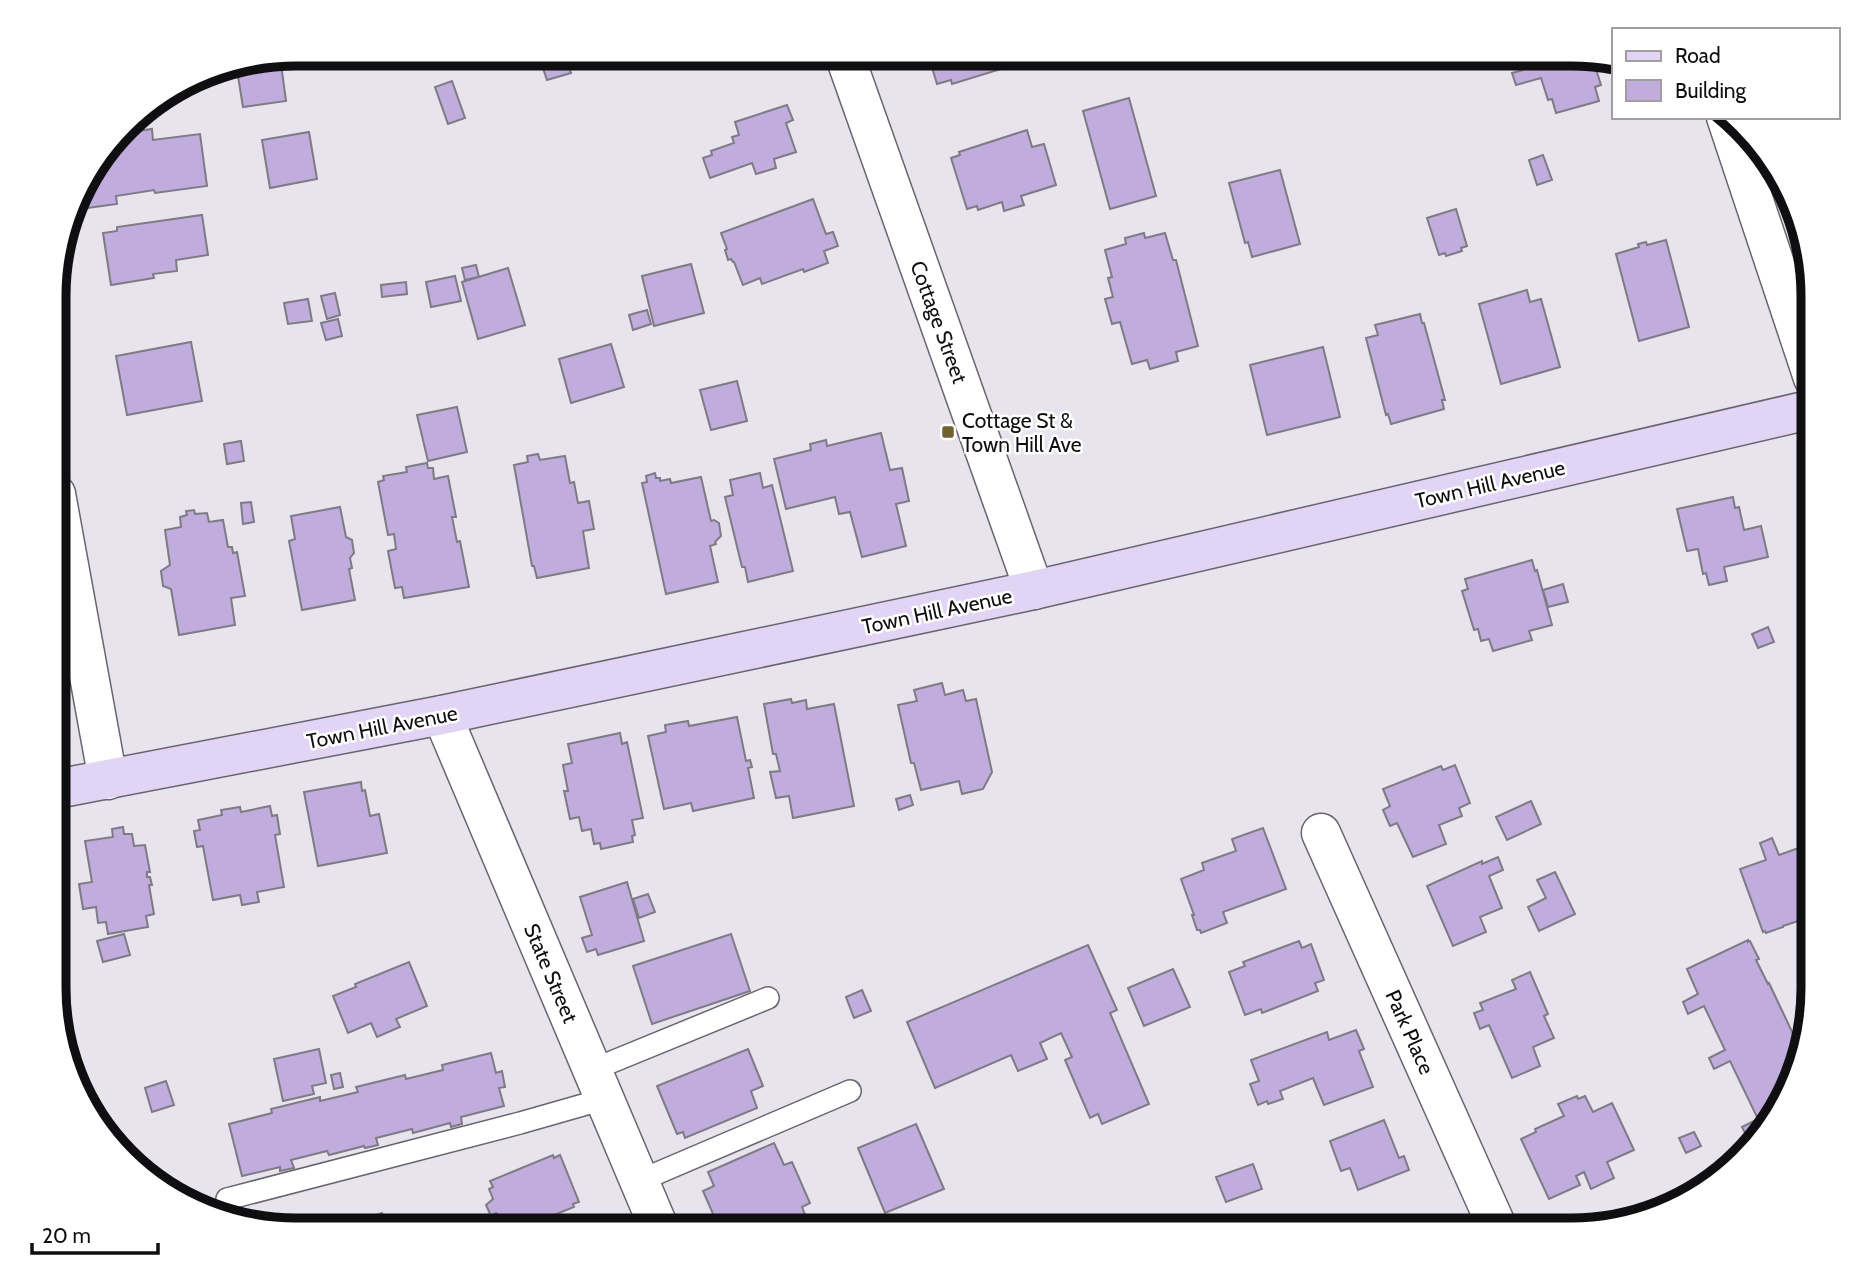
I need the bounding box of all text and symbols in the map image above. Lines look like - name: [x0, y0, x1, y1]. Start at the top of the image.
- legend: [1612, 28, 1840, 119]
- text: Road: [1675, 43, 1721, 68]
- text: Building: [1675, 78, 1747, 103]
- street label: Cottage Street: [905, 257, 973, 387]
- place label: Cottage St & Town Hill Ave: [962, 408, 1082, 457]
- marker: Cottage St & Town Hill Ave: [940, 424, 956, 440]
- street label: Town Hill Avenue: [1413, 455, 1568, 513]
- street label: Town Hill Avenue: [860, 583, 1015, 639]
- street label: Town Hill Avenue: [305, 700, 460, 754]
- street label: State Street: [519, 920, 583, 1026]
- street label: Park Place: [1380, 986, 1440, 1078]
- scale bar: [32, 1212, 158, 1256]
- text: 20 m: [42, 1223, 91, 1248]

